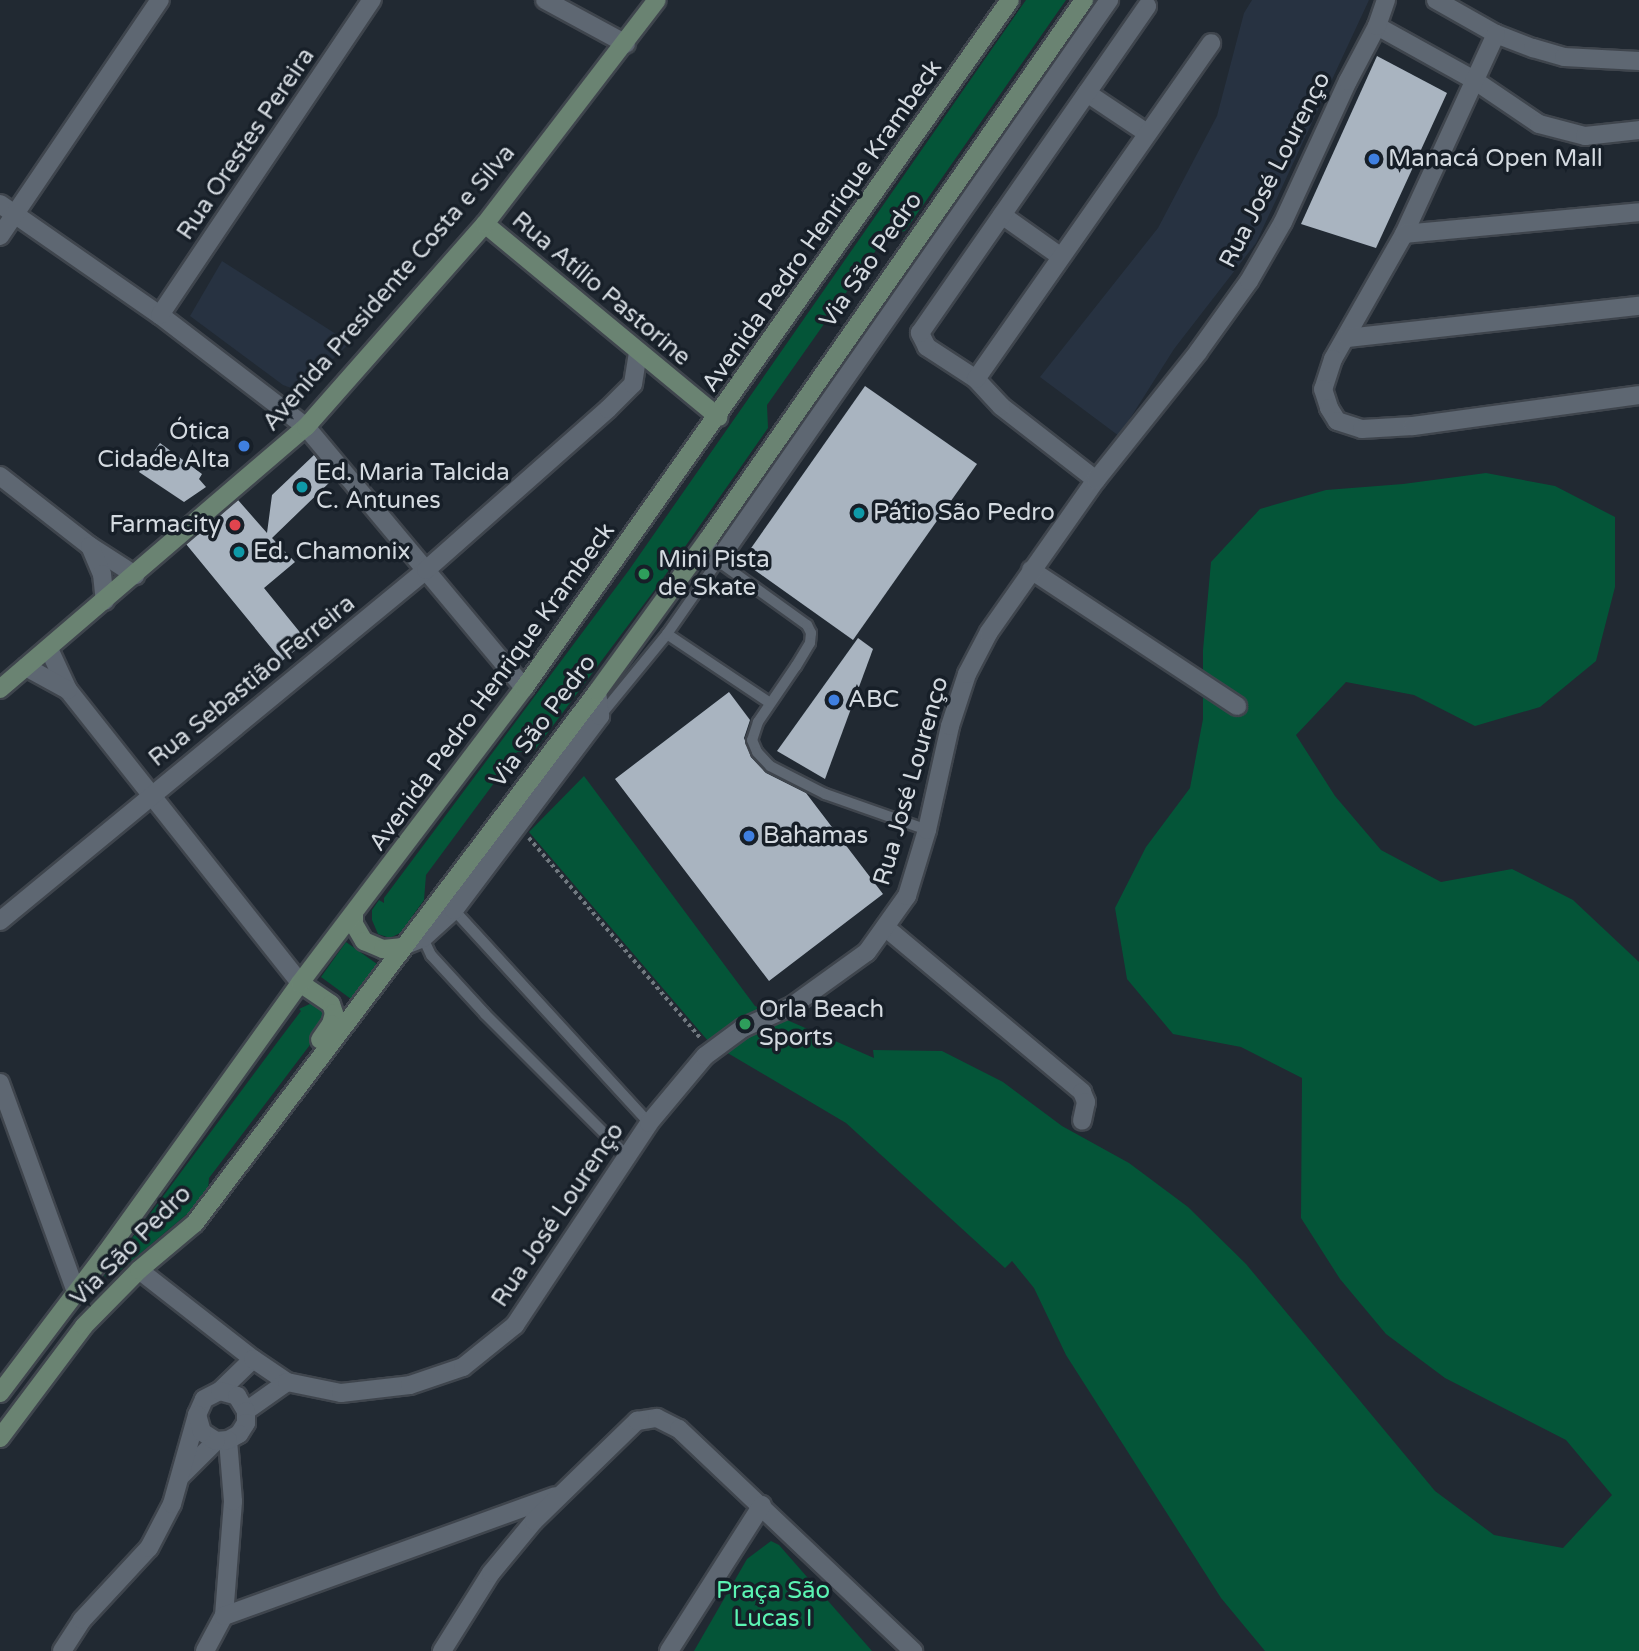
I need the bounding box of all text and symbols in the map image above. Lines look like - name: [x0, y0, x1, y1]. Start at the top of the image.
- street label: Rua Orestes Pereira: [171, 43, 321, 245]
- street label: Avenida Pedro Henrique Krambeck: [696, 54, 948, 398]
- street label: Rua José Lourenço: [1213, 67, 1337, 273]
- street label: Avenida Presidente Costa e Silva: [257, 139, 521, 437]
- place label: Manacá Open Mall: [1388, 145, 1603, 173]
- marker: Manacá Open Mall: [1366, 151, 1382, 167]
- street label: Via São Pedro: [814, 187, 928, 333]
- street label: Rua Atílio Pastorine: [506, 206, 696, 372]
- place label: Ótica Cidade Alta: [97, 418, 230, 474]
- marker: Ótica Cidade Alta: [236, 438, 252, 454]
- place label: Ed. Maria Talcida C. Antunes: [316, 459, 510, 515]
- marker: Ed. Maria Talcida C. Antunes: [294, 479, 310, 495]
- place label: Pátio São Pedro: [873, 499, 1055, 527]
- marker: Pátio São Pedro: [851, 505, 867, 521]
- place label: Farmacity: [109, 511, 221, 539]
- marker: Farmacity: [227, 517, 243, 533]
- street label: Avenida Pedro Henrique Krambeck: [363, 517, 621, 857]
- place label: Ed. Chamonix: [253, 538, 411, 566]
- marker: Ed. Chamonix: [231, 544, 247, 560]
- place label: Mini Pista de Skate: [658, 546, 770, 602]
- marker: Mini Pista de Skate: [636, 566, 652, 582]
- street label: Rua Sebastião Ferreira: [143, 589, 361, 773]
- street label: Via São Pedro: [484, 649, 602, 793]
- street label: Rua José Lourenço: [867, 673, 955, 889]
- place label: ABC: [848, 686, 899, 714]
- marker: ABC: [826, 692, 842, 708]
- place label: Bahamas: [763, 822, 868, 850]
- marker: Bahamas: [741, 828, 757, 844]
- place label: Orla Beach Sports: [759, 996, 884, 1052]
- marker: Orla Beach Sports: [737, 1016, 753, 1032]
- street label: Rua José Lourenço: [486, 1117, 630, 1313]
- street label: Via São Pedro: [65, 1180, 197, 1312]
- park label: Praça São Lucas I: [716, 1577, 830, 1633]

